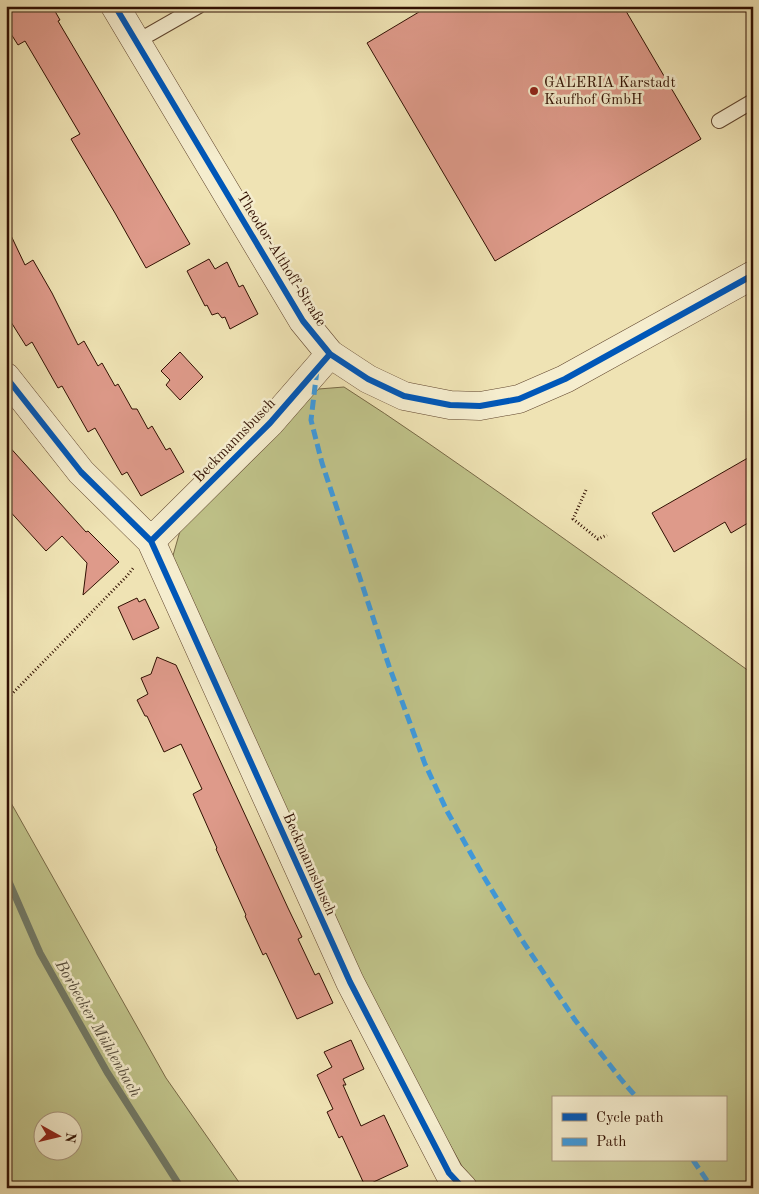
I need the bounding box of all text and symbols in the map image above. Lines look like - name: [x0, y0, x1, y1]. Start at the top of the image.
- place label: GALERIA Karstadt Kaufhof GmbH: [544, 76, 676, 108]
- marker: GALERIA Karstadt Kaufhof GmbH: [528, 85, 540, 97]
- street label: Theodor-Althoff-Straße: [233, 190, 328, 330]
- street label: Beckmannsbusch: [191, 396, 279, 486]
- street label: Beckmannsbusch: [279, 811, 338, 918]
- water label: Borbecker Mühlenbach: [51, 957, 143, 1100]
- legend: [552, 1096, 726, 1162]
- text: Cycle path: [596, 1111, 664, 1126]
- north arrow: [32, 1112, 82, 1162]
- text: N: [62, 1131, 78, 1144]
- text: Path: [596, 1135, 626, 1150]

